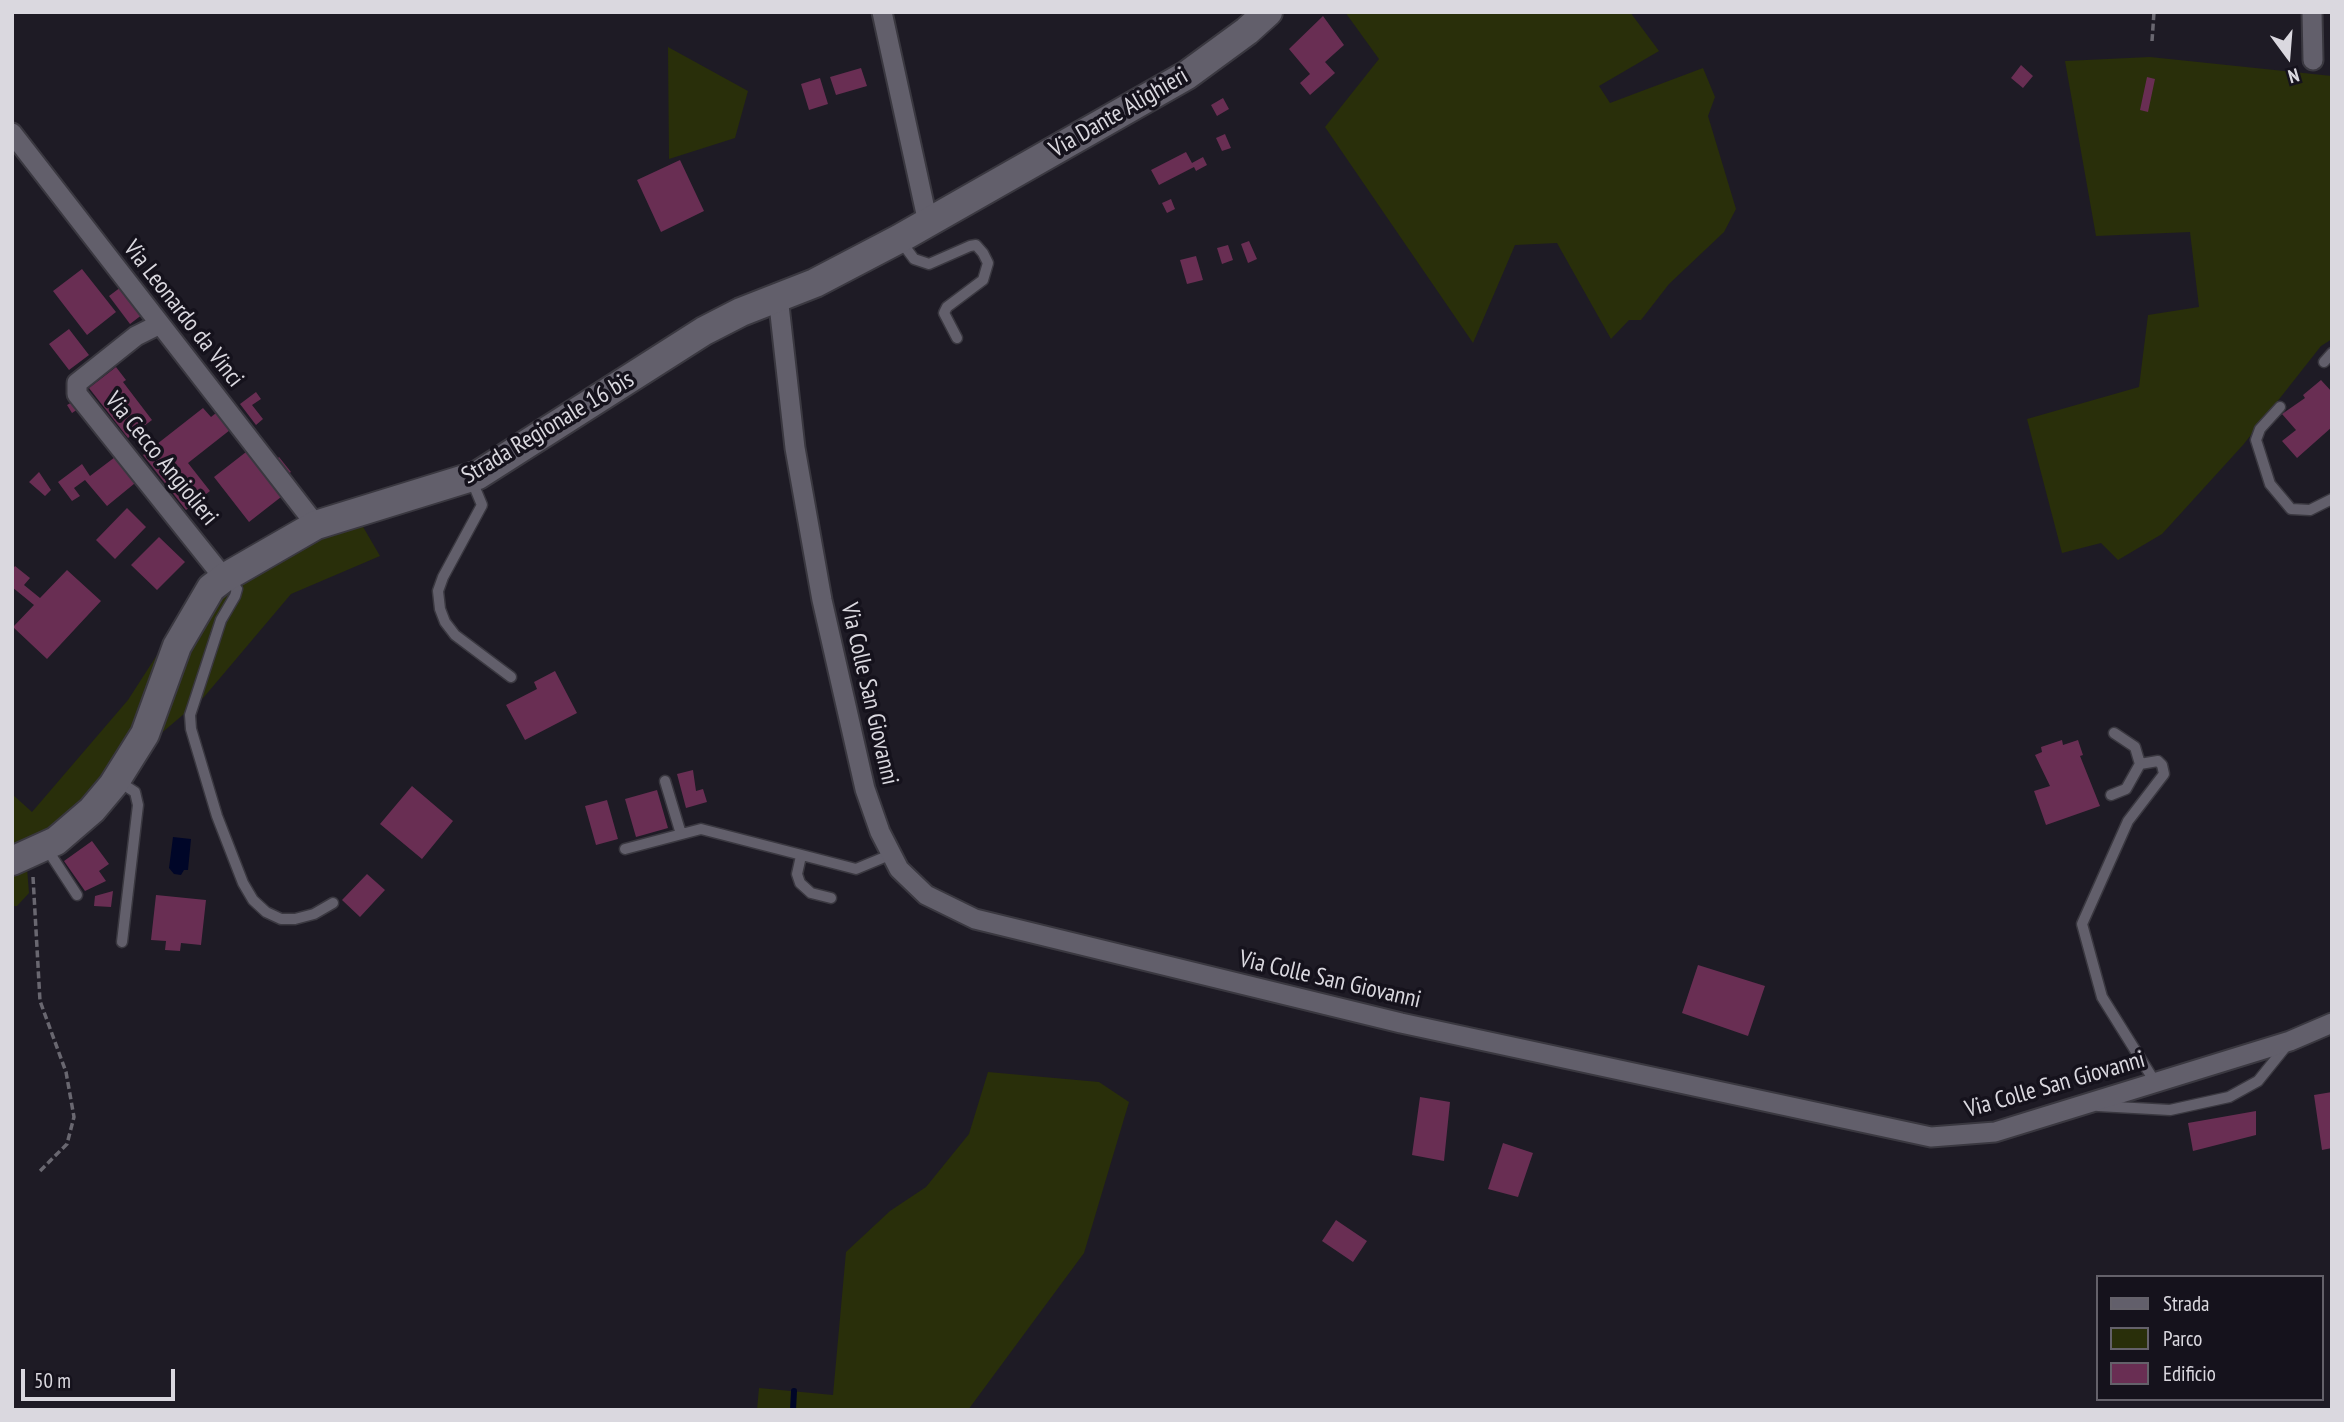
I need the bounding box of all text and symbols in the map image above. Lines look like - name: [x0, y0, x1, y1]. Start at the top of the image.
- north arrow: [2253, 21, 2323, 91]
- street label: Via Dante Alighieri: [1045, 62, 1193, 164]
- text: N: [2286, 63, 2302, 89]
- street label: Via Leonardo da Vinci: [117, 235, 249, 393]
- street label: Strada Regionale 16 bis: [457, 365, 639, 491]
- street label: Via Cecco Angiolieri: [98, 387, 224, 531]
- street label: Via Colle San Giovanni: [834, 600, 904, 788]
- street label: Via Colle San Giovanni: [1236, 945, 1424, 1015]
- street label: Via Colle San Giovanni: [1962, 1046, 2148, 1124]
- legend: [2096, 1275, 2323, 1401]
- text: Strada: [2163, 1290, 2209, 1317]
- text: Parco: [2163, 1325, 2202, 1352]
- scale bar: [24, 1356, 178, 1400]
- text: Edificio: [2163, 1360, 2216, 1387]
- text: 50 m: [34, 1367, 71, 1394]

